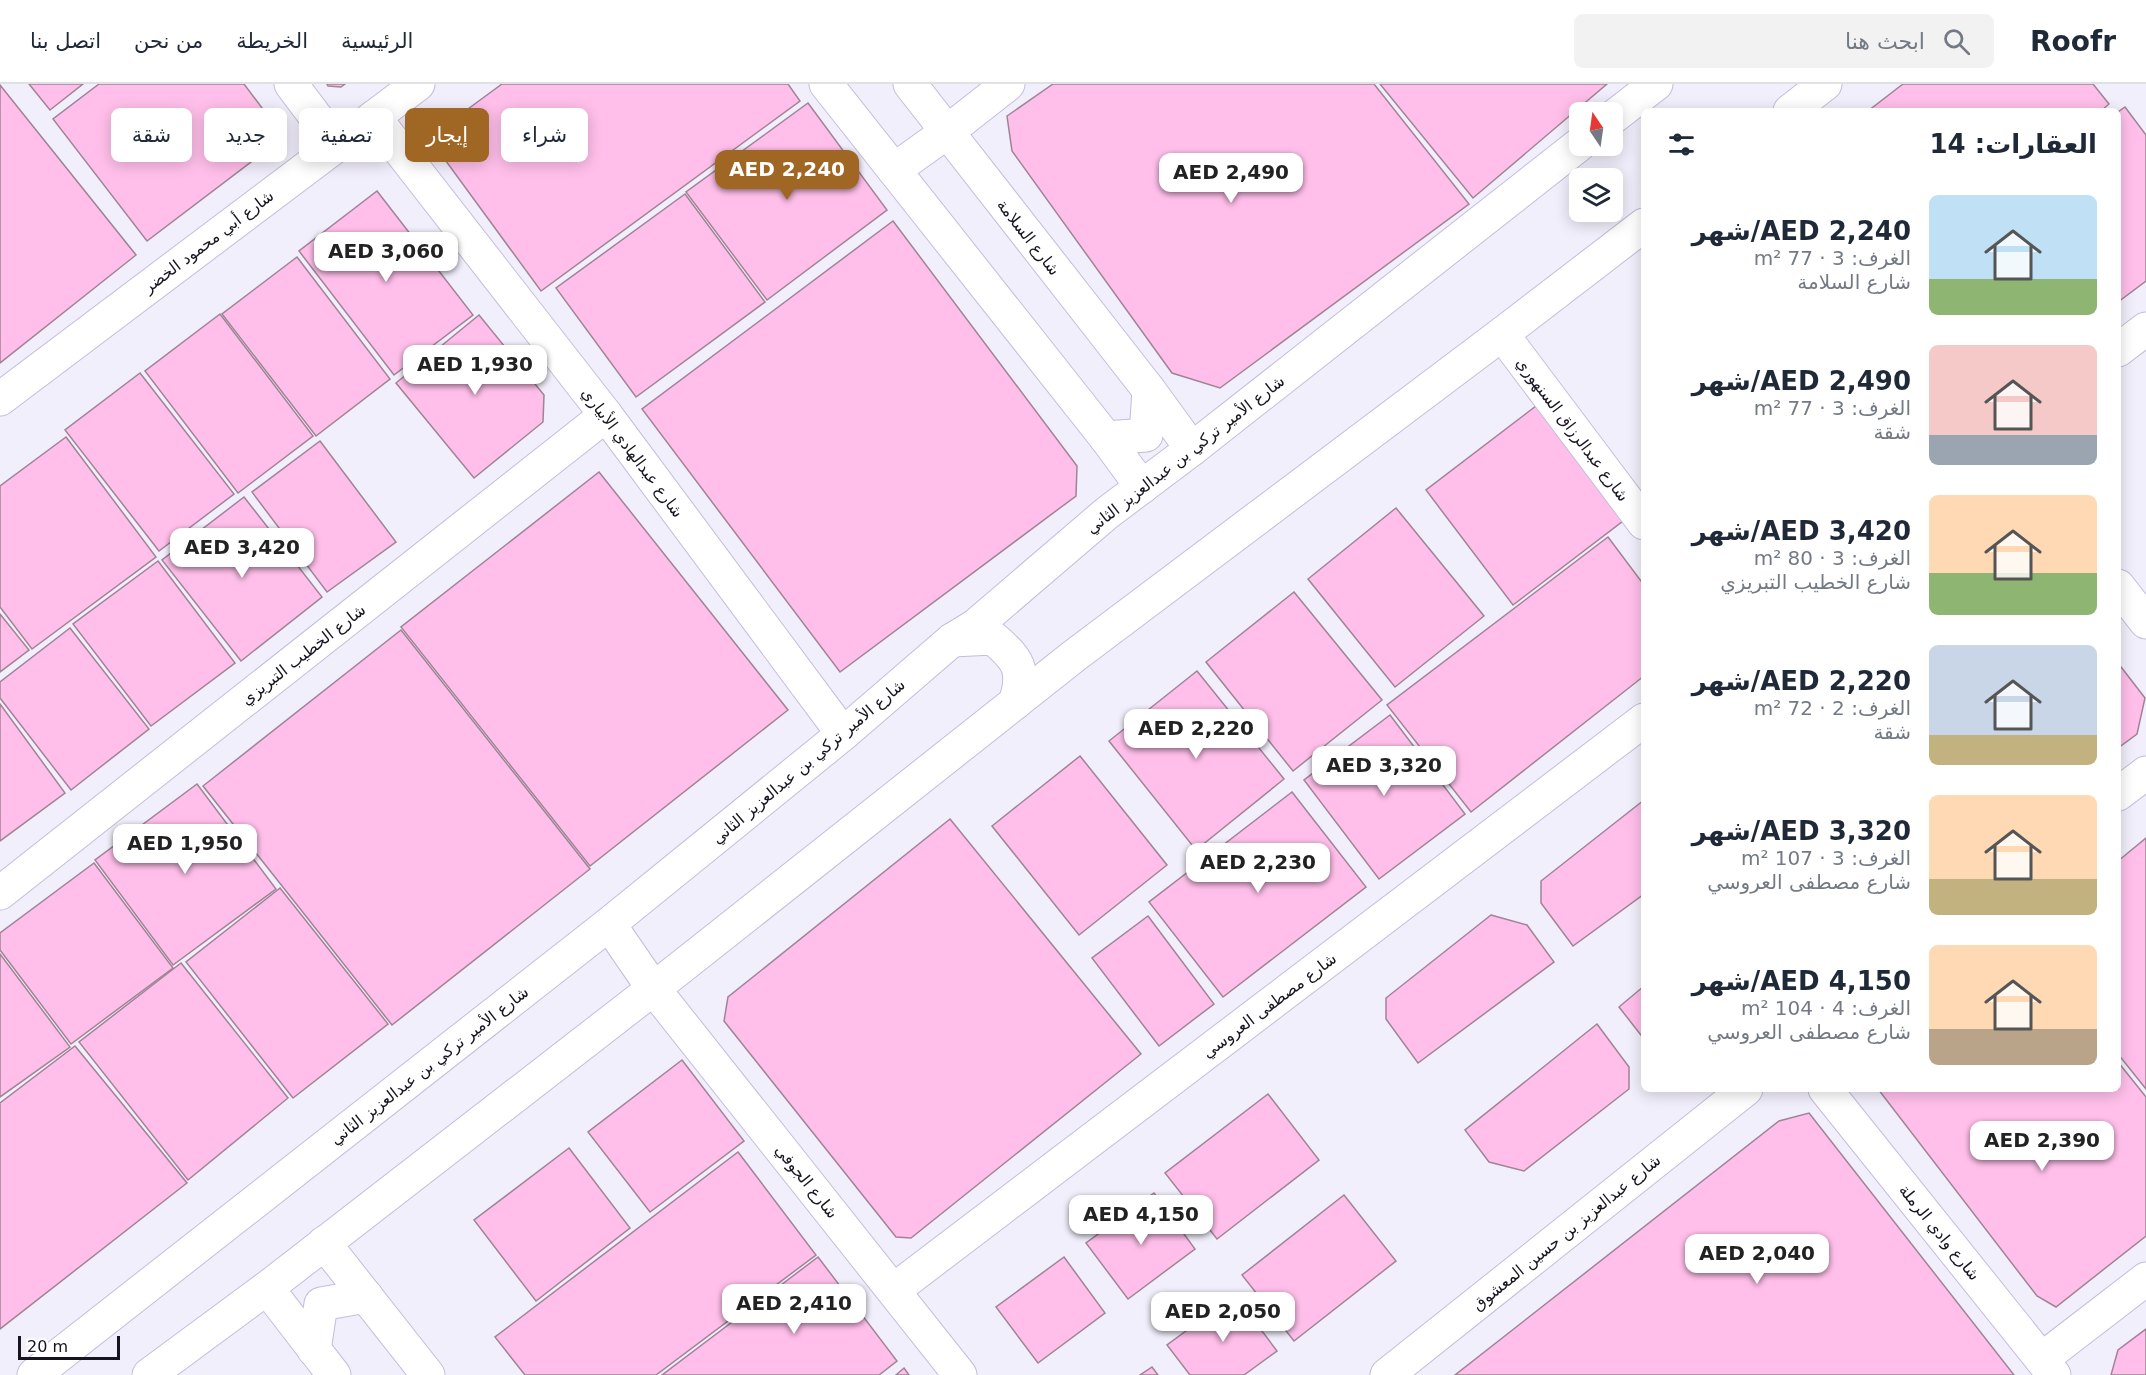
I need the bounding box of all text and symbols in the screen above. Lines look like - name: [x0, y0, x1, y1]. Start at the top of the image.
- search box: [1574, 14, 1994, 68]
- icon: search: [1940, 25, 1973, 58]
- text: Roofr: [2030, 25, 2116, 58]
- text: اتصل بنا: [30, 29, 101, 53]
- text: من نحن: [134, 29, 203, 53]
- text: الخريطة: [236, 29, 308, 53]
- text: الرئيسية: [341, 29, 413, 53]
- text: ابحث هنا: [1845, 29, 1925, 54]
- north arrow: [1569, 102, 1623, 156]
- map controls: [1569, 102, 1623, 222]
- chip: شقة: [111, 108, 192, 162]
- chip: جديد: [204, 108, 287, 162]
- chip: تصفية: [299, 108, 393, 162]
- chip: إيجار: [405, 108, 489, 162]
- chip: شراء: [501, 108, 588, 162]
- icon: filters: [1665, 128, 1698, 161]
- text: العقارات: 14: [1930, 129, 2097, 159]
- pin: AED 2,240: [718, 150, 856, 201]
- pin: AED 2,490: [1162, 153, 1300, 204]
- text: AED 2,240: [729, 157, 845, 181]
- text: AED 2,490: [1173, 160, 1289, 184]
- button: layers: [1569, 168, 1623, 222]
- street label: شارع أبي محمود الخضر: [138, 185, 278, 298]
- street label: شارع السلامة: [992, 196, 1064, 280]
- text: AED 2,240/شهر: [1692, 216, 1911, 246]
- icon: home: [1977, 219, 2049, 291]
- pin: AED 3,060: [317, 232, 455, 283]
- text: AED 3,060: [328, 239, 444, 263]
- text: الغرف: 3 · 77 m²: [1754, 246, 1911, 270]
- text: شارع السلامة: [1797, 270, 1911, 294]
- pin: AED 1,930: [406, 345, 544, 396]
- text: AED 1,930: [417, 352, 533, 376]
- street label: شارع عبدالرزاق السنهوري: [1511, 353, 1633, 506]
- text: AED 2,490/شهر: [1692, 366, 1911, 396]
- icon: home: [1977, 369, 2049, 441]
- street label: شارع الأمير تركي بن عبدالعزيز الثاني: [1082, 370, 1289, 539]
- street label: شارع عبدالهادي الأبياري: [577, 383, 688, 522]
- text: الغرف: 3 · 77 m²: [1754, 396, 1911, 420]
- text: شقة: [1873, 420, 1911, 444]
- text: AED 3,420/شهر: [1692, 516, 1911, 546]
- icon: home: [1977, 519, 2049, 591]
- pin: AED 3,420: [173, 528, 311, 579]
- text: AED 3,420: [184, 535, 300, 559]
- text: الغرف: 3 · 80 m²: [1754, 546, 1911, 570]
- text: شارع الخطيب التبريزي: [1720, 570, 1911, 594]
- street label: شارع الخطيب التبريزي: [237, 600, 370, 710]
- text: AED 2,220/شهر: [1692, 666, 1911, 696]
- icon: home: [1977, 669, 2049, 741]
- street label: شارع الأمير تركي بن عبدالعزيز الثاني: [707, 674, 909, 849]
- text: الغرف: 2 · 72 m²: [1754, 696, 1911, 720]
- pin: AED 2,220: [1127, 709, 1265, 760]
- text: AED 2,220: [1138, 716, 1254, 740]
- text: شقة: [1873, 720, 1911, 744]
- pin: AED 3,320: [1315, 746, 1453, 797]
- text: AED 3,320: [1326, 753, 1442, 777]
- text: AED 3,320/شهر: [1692, 816, 1911, 846]
- icon: home: [1977, 819, 2049, 891]
- pin: AED 1,950: [116, 824, 254, 875]
- text: AED 1,950: [127, 831, 243, 855]
- pin: AED 2,230: [1189, 843, 1327, 894]
- text: الغرف: 3 · 107 m²: [1741, 846, 1911, 870]
- text: AED 2,230: [1200, 850, 1316, 874]
- text: شارع مصطفى العروسي: [1707, 870, 1911, 894]
- street label: شارع مصطفى العروسي: [1198, 949, 1341, 1063]
- text: AED 4,150/شهر: [1692, 966, 1911, 996]
- icon: home: [1977, 969, 2049, 1041]
- street label: شارع الأمير تركي بن عبدالعزيز الثاني: [326, 981, 533, 1150]
- text: الغرف: 4 · 104 m²: [1741, 996, 1911, 1020]
- text: شارع مصطفى العروسي: [1707, 1020, 1911, 1044]
- pin: AED 2,390: [1973, 1121, 2111, 1172]
- text: AED 2,390: [1984, 1128, 2100, 1152]
- street label: شارع الجوفي: [770, 1141, 842, 1223]
- street label: شارع عبدالعزيز بن حسين المعشوق: [1468, 1150, 1665, 1315]
- street label: شارع وادي الرملة: [1894, 1180, 1984, 1285]
- pin: AED 4,150: [1072, 1195, 1210, 1246]
- text: AED 4,150: [1083, 1202, 1199, 1226]
- pin: AED 2,040: [1688, 1234, 1826, 1285]
- text: AED 2,040: [1699, 1241, 1815, 1265]
- pin: AED 2,410: [725, 1284, 863, 1335]
- text: AED 2,410: [736, 1291, 852, 1315]
- pin: AED 2,050: [1154, 1292, 1292, 1343]
- text: AED 2,050: [1165, 1299, 1281, 1323]
- scale bar: [18, 1333, 120, 1360]
- text: 20 m: [27, 1337, 68, 1356]

